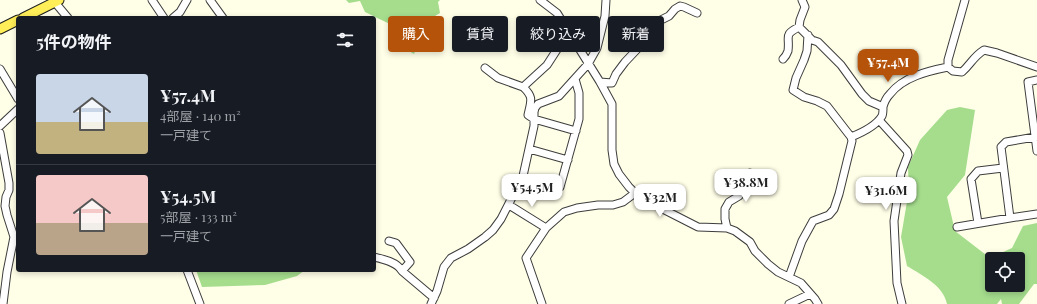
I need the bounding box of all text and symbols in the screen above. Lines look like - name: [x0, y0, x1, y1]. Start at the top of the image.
- chip: 購入: [388, 16, 444, 52]
- chip: 賃貸: [452, 16, 508, 52]
- chip: 絞り込み: [516, 16, 600, 52]
- chip: 新着: [608, 16, 664, 52]
- icon: filters: [334, 29, 356, 51]
- text: 5件の物件: [36, 30, 112, 52]
- pin: ¥57.4M: [855, 49, 921, 83]
- text: ¥57.4M: [867, 53, 909, 70]
- text: ¥57.4M: [160, 84, 216, 106]
- icon: home: [68, 90, 116, 138]
- text: 4部屋 · 140 m²: [160, 107, 241, 124]
- text: 一戸建て: [160, 126, 212, 143]
- pin: ¥38.8M: [713, 169, 779, 203]
- text: ¥38.8M: [723, 173, 769, 190]
- pin: ¥54.5M: [499, 174, 565, 208]
- pin: ¥31.6M: [853, 177, 919, 211]
- text: ¥54.5M: [511, 178, 554, 195]
- text: ¥31.6M: [865, 181, 908, 198]
- pin: ¥32M: [636, 184, 684, 218]
- text: ¥54.5M: [160, 185, 216, 207]
- text: ¥32M: [643, 188, 677, 205]
- icon: home: [68, 191, 116, 239]
- text: 5部屋 · 133 m²: [160, 208, 237, 225]
- text: 一戸建て: [160, 227, 212, 244]
- map controls: [985, 252, 1025, 292]
- button: locate: [985, 252, 1025, 292]

